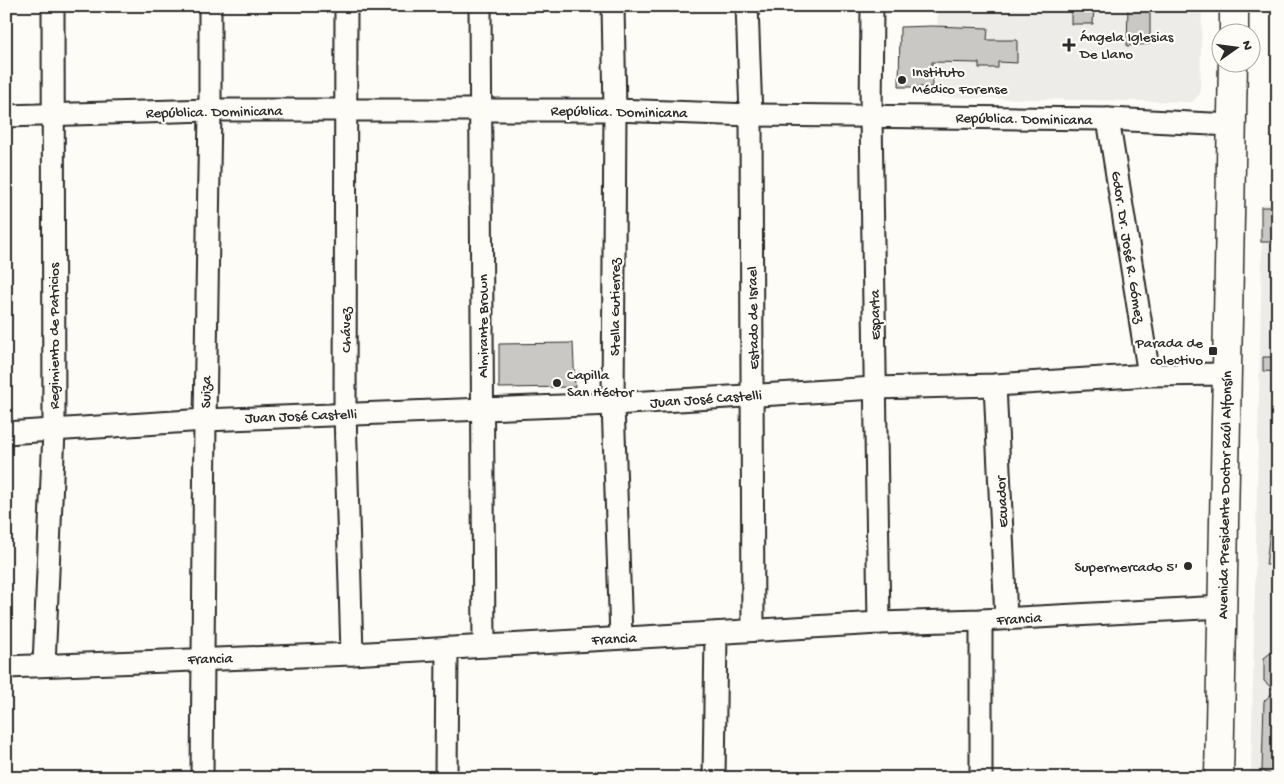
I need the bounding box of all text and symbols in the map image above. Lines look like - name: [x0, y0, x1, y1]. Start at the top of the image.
- north arrow: [1212, 22, 1262, 72]
- place label: Ángela Iglesias De Llano: [1079, 29, 1174, 64]
- marker: Ángela Iglesias De Llano: [1062, 38, 1076, 52]
- text: N: [1237, 39, 1256, 52]
- place label: Instituto Médico Forense: [912, 64, 1008, 99]
- marker: Instituto Médico Forense: [896, 74, 908, 86]
- street label: República. Dominicana: [145, 103, 283, 123]
- street label: República. Dominicana: [550, 103, 688, 123]
- street label: República. Dominicana: [955, 110, 1093, 130]
- street label: Gdor. Dr. José R. Gómez: [1106, 170, 1148, 325]
- street label: Stella Gutierrez: [607, 258, 625, 356]
- street label: Regimiento de Patricios: [46, 262, 64, 409]
- street label: Estado de Israel: [744, 266, 764, 370]
- street label: Almirante Brown: [475, 274, 493, 378]
- street label: Esparta: [867, 289, 885, 340]
- street label: Chávez: [338, 307, 356, 353]
- place label: Parada de colectivo: [1135, 335, 1203, 370]
- marker: Parada de colectivo: [1207, 345, 1219, 357]
- place label: Capilla San Héctor: [567, 367, 635, 402]
- street label: Avenida Presidente Doctor Raúl Alfonsín: [1215, 371, 1237, 619]
- street label: Suiza: [198, 375, 216, 408]
- marker: Capilla San Héctor: [551, 377, 563, 389]
- street label: Juan José Castelli: [650, 387, 763, 413]
- street label: Juan José Castelli: [245, 406, 357, 428]
- street label: Ecuador: [993, 474, 1013, 528]
- place label: Supermercado 5': [1075, 559, 1178, 577]
- marker: Supermercado 5': [1182, 560, 1194, 572]
- street label: Francia: [995, 609, 1043, 631]
- street label: Francia: [590, 630, 638, 650]
- street label: Francia: [186, 650, 234, 670]

